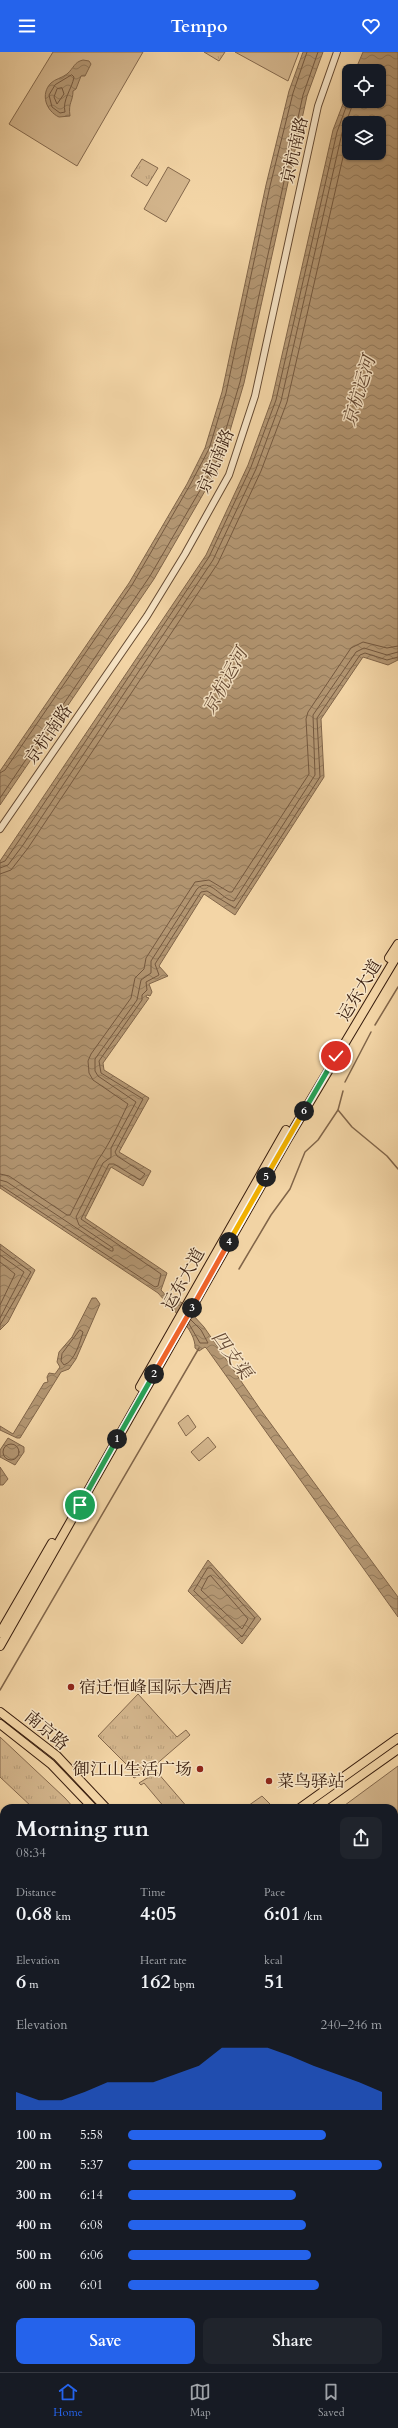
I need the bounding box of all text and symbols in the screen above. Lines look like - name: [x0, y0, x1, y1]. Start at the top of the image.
- text: Tempo: [170, 14, 228, 39]
- icon: menu: [16, 15, 38, 37]
- icon: heart: [360, 15, 382, 37]
- map controls: [342, 64, 386, 160]
- button: locate: [342, 64, 386, 108]
- street label: 京杭南路: [276, 114, 313, 186]
- button: layers: [342, 116, 386, 160]
- water label: 京杭运河: [337, 350, 383, 429]
- street label: 京杭南路: [192, 425, 239, 497]
- water label: 京杭运河: [197, 641, 255, 719]
- street label: 京杭南路: [19, 700, 77, 769]
- street label: 运东大道: [332, 955, 387, 1025]
- pin: [319, 1039, 353, 1073]
- icon: check: [325, 1045, 347, 1067]
- pin: 6: [294, 1101, 314, 1121]
- text: 6: [301, 1103, 307, 1118]
- pin: 5: [256, 1167, 276, 1187]
- text: 5: [263, 1169, 269, 1184]
- pin: 4: [219, 1232, 239, 1252]
- text: 4: [226, 1234, 232, 1249]
- street label: 运东大道: [157, 1244, 210, 1315]
- pin: 3: [182, 1298, 202, 1318]
- text: 3: [189, 1300, 195, 1315]
- water label: 四支渠: [206, 1326, 259, 1387]
- pin: 2: [144, 1364, 164, 1384]
- text: 2: [151, 1366, 157, 1381]
- pin: 1: [107, 1429, 127, 1449]
- text: 1: [114, 1431, 120, 1446]
- pin: [63, 1488, 97, 1522]
- icon: arrive: [69, 1494, 91, 1516]
- place label: 宿迁恒峰国际大酒店: [79, 1676, 232, 1699]
- marker: 宿迁恒峰国际大酒店: [66, 1682, 76, 1692]
- street label: 南京路: [20, 1705, 74, 1756]
- place label: 御江山生活广场: [73, 1758, 192, 1781]
- marker: 御江山生活广场: [195, 1764, 205, 1774]
- place label: 菜鸟驿站: [277, 1770, 345, 1793]
- marker: 菜鸟驿站: [264, 1776, 274, 1786]
- text: Morning run: [16, 1814, 149, 1844]
- button: share: [340, 1817, 382, 1859]
- text: 08:34: [16, 1844, 46, 1862]
- text: Distance: [16, 1885, 56, 1900]
- text: Time: [140, 1885, 165, 1900]
- text: Pace: [264, 1885, 285, 1900]
- text: 0.68: [16, 1900, 53, 1927]
- text: 4:05: [140, 1900, 177, 1927]
- text: 6:01: [264, 1900, 301, 1927]
- text: km: [53, 1909, 71, 1924]
- text: /km: [301, 1909, 322, 1924]
- text: Elevation: [16, 1953, 60, 1968]
- text: Heart rate: [140, 1953, 187, 1968]
- text: kcal: [264, 1953, 282, 1968]
- text: 6: [16, 1968, 26, 1995]
- text: 162: [140, 1968, 171, 1995]
- text: 51: [264, 1968, 285, 1995]
- text: m: [26, 1977, 39, 1992]
- text: bpm: [171, 1977, 195, 1992]
- text: Elevation: [16, 2016, 68, 2034]
- text: 240–246 m: [320, 2016, 382, 2034]
- text: 100 m: [16, 2126, 51, 2144]
- text: 5:58: [80, 2126, 103, 2144]
- text: 200 m: [16, 2156, 51, 2174]
- text: 5:37: [80, 2156, 103, 2174]
- text: 300 m: [16, 2186, 51, 2204]
- text: 6:14: [80, 2186, 103, 2204]
- text: 400 m: [16, 2216, 51, 2234]
- text: 6:08: [80, 2216, 103, 2234]
- text: 500 m: [16, 2246, 51, 2264]
- text: 6:06: [80, 2246, 103, 2264]
- text: 600 m: [16, 2276, 51, 2294]
- text: 6:01: [80, 2276, 103, 2294]
- button: Save: [16, 2318, 195, 2364]
- button: Share: [203, 2318, 382, 2364]
- tab: Home: [53, 2381, 83, 2420]
- tab: Map: [189, 2381, 211, 2420]
- tab: Saved: [318, 2381, 345, 2420]

